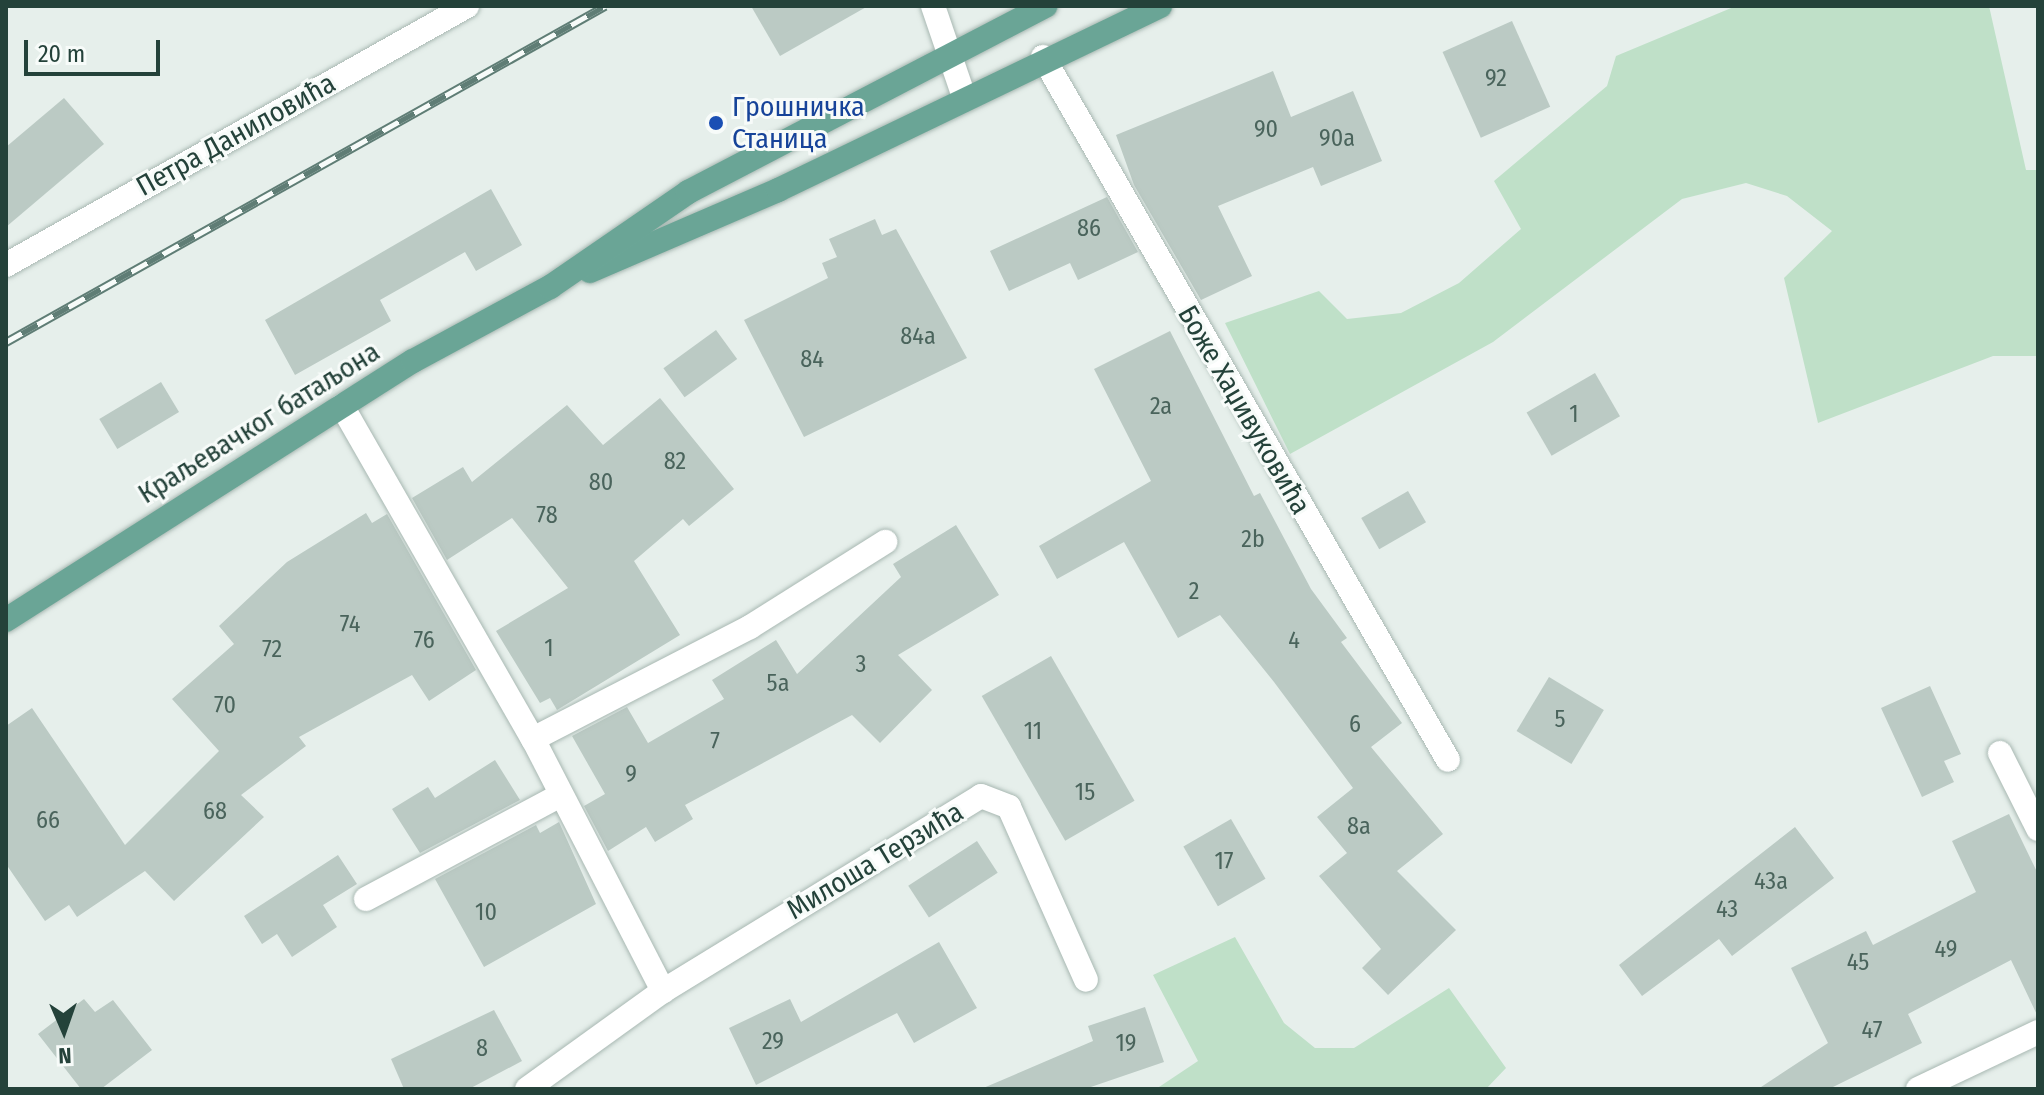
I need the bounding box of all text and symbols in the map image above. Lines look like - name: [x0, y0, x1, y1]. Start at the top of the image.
- scale bar: [28, 24, 164, 74]
- text: 20 m: [38, 40, 85, 68]
- house number: 92: [1485, 65, 1507, 93]
- street label: Петра Даниловића: [131, 66, 341, 204]
- place label: Грошничка Станица: [732, 90, 865, 156]
- marker: Грошничка Станица: [707, 114, 725, 132]
- house number: 90: [1254, 116, 1278, 144]
- house number: 90a: [1319, 125, 1355, 153]
- house number: 86: [1077, 215, 1101, 243]
- street label: Боже Хаџивуковића: [1171, 300, 1317, 520]
- house number: 84a: [900, 323, 936, 351]
- street label: Краљевачког батаљона: [132, 335, 386, 511]
- house number: 84: [800, 346, 824, 374]
- house number: 2a: [1150, 393, 1172, 421]
- house number: 1: [1569, 401, 1579, 429]
- house number: 82: [664, 448, 686, 476]
- house number: 80: [589, 469, 613, 497]
- house number: 78: [536, 502, 558, 530]
- house number: 2b: [1241, 526, 1265, 554]
- house number: 2: [1189, 578, 1199, 606]
- house number: 74: [340, 611, 360, 639]
- house number: 76: [413, 627, 435, 655]
- house number: 4: [1288, 627, 1300, 655]
- house number: 1: [544, 635, 554, 663]
- house number: 72: [262, 636, 282, 664]
- house number: 3: [856, 651, 866, 679]
- house number: 5a: [767, 670, 789, 698]
- house number: 70: [214, 692, 236, 720]
- house number: 5: [1554, 706, 1566, 734]
- house number: 6: [1349, 711, 1361, 739]
- house number: 11: [1024, 718, 1042, 746]
- house number: 7: [710, 728, 720, 756]
- house number: 9: [625, 761, 637, 789]
- house number: 15: [1075, 779, 1095, 807]
- street label: Милоша Терзића: [781, 795, 969, 927]
- house number: 68: [203, 798, 227, 826]
- house number: 66: [36, 807, 60, 835]
- house number: 8a: [1347, 813, 1371, 841]
- house number: 17: [1214, 848, 1234, 876]
- house number: 43a: [1754, 868, 1788, 896]
- house number: 43: [1716, 896, 1738, 924]
- house number: 10: [475, 899, 497, 927]
- house number: 49: [1935, 936, 1957, 964]
- house number: 45: [1847, 949, 1869, 977]
- north arrow: [24, 991, 104, 1071]
- house number: 47: [1862, 1017, 1882, 1045]
- house number: 29: [762, 1028, 784, 1056]
- house number: 19: [1115, 1030, 1137, 1058]
- house number: 8: [476, 1035, 488, 1063]
- text: N: [58, 1042, 72, 1069]

